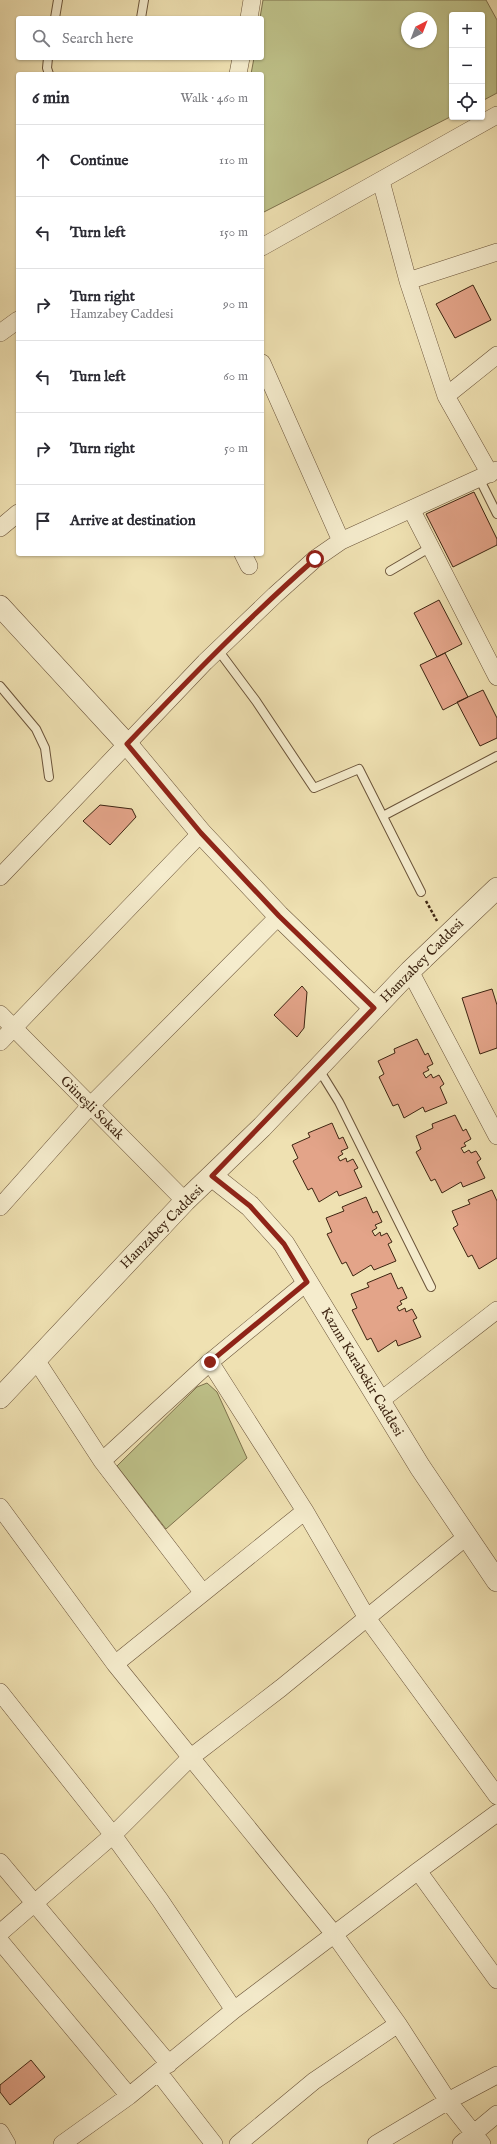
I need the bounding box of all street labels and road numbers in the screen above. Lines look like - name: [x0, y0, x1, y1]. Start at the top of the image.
- street label: Hamzabey Caddesi: [376, 915, 468, 1007]
- street label: Güneşli Sokak: [56, 1072, 128, 1144]
- street label: Hamzabey Caddesi: [116, 1181, 208, 1273]
- street label: Kazım Karabekir Caddesi: [316, 1304, 408, 1440]

